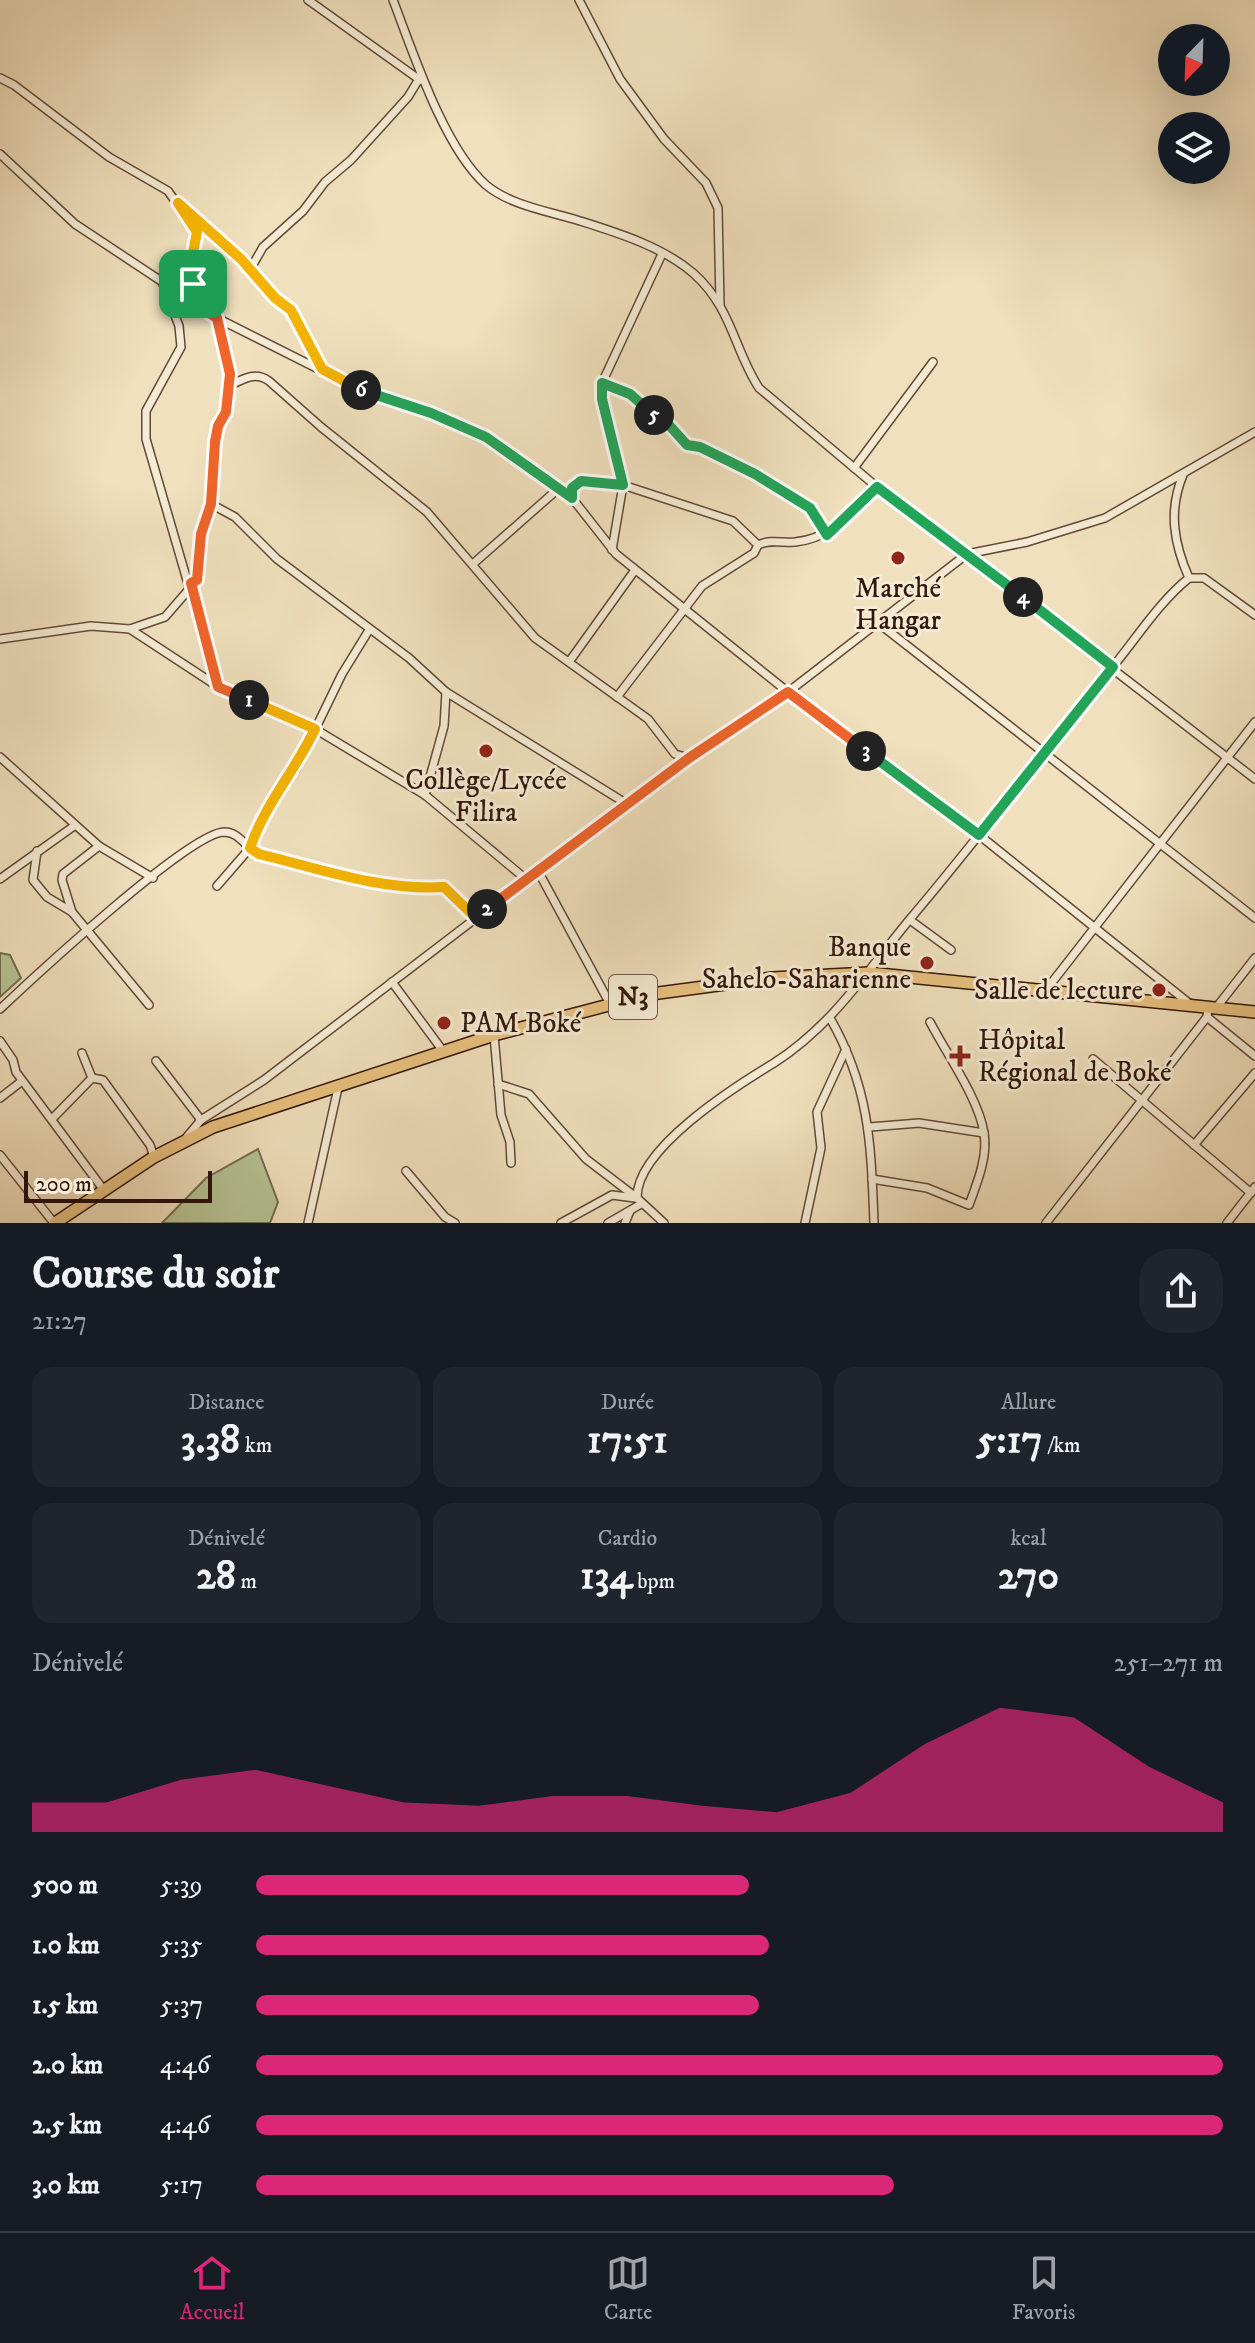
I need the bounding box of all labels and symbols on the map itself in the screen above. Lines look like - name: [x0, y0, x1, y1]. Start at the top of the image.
- north arrow: [1158, 24, 1230, 96]
- pin: [159, 250, 227, 318]
- pin: 6: [341, 370, 381, 410]
- pin: 5: [634, 395, 674, 435]
- marker: Marché Hangar: [889, 549, 907, 567]
- place label: Marché Hangar: [855, 571, 942, 638]
- pin: 4: [1003, 577, 1043, 617]
- pin: 1: [229, 680, 269, 720]
- pin: 3: [846, 731, 886, 771]
- marker: Collège/Lycée Filira: [477, 742, 495, 760]
- place label: Collège/Lycée Filira: [405, 763, 567, 830]
- pin: 2: [467, 889, 507, 929]
- place label: Banque Sahelo-Saharienne: [702, 930, 911, 997]
- marker: Banque Sahelo-Saharienne: [918, 954, 936, 972]
- place label: Salle de lecture: [974, 973, 1143, 1008]
- road number: N3: [609, 975, 657, 1019]
- marker: Salle de lecture: [1150, 981, 1168, 999]
- place label: PAM Boké: [460, 1006, 582, 1041]
- marker: PAM Boké: [435, 1014, 453, 1032]
- place label: Hôpital Régional de Boké: [978, 1023, 1172, 1090]
- marker: Hôpital Régional de Boké: [949, 1045, 971, 1067]
- scale bar: [24, 1167, 212, 1203]

